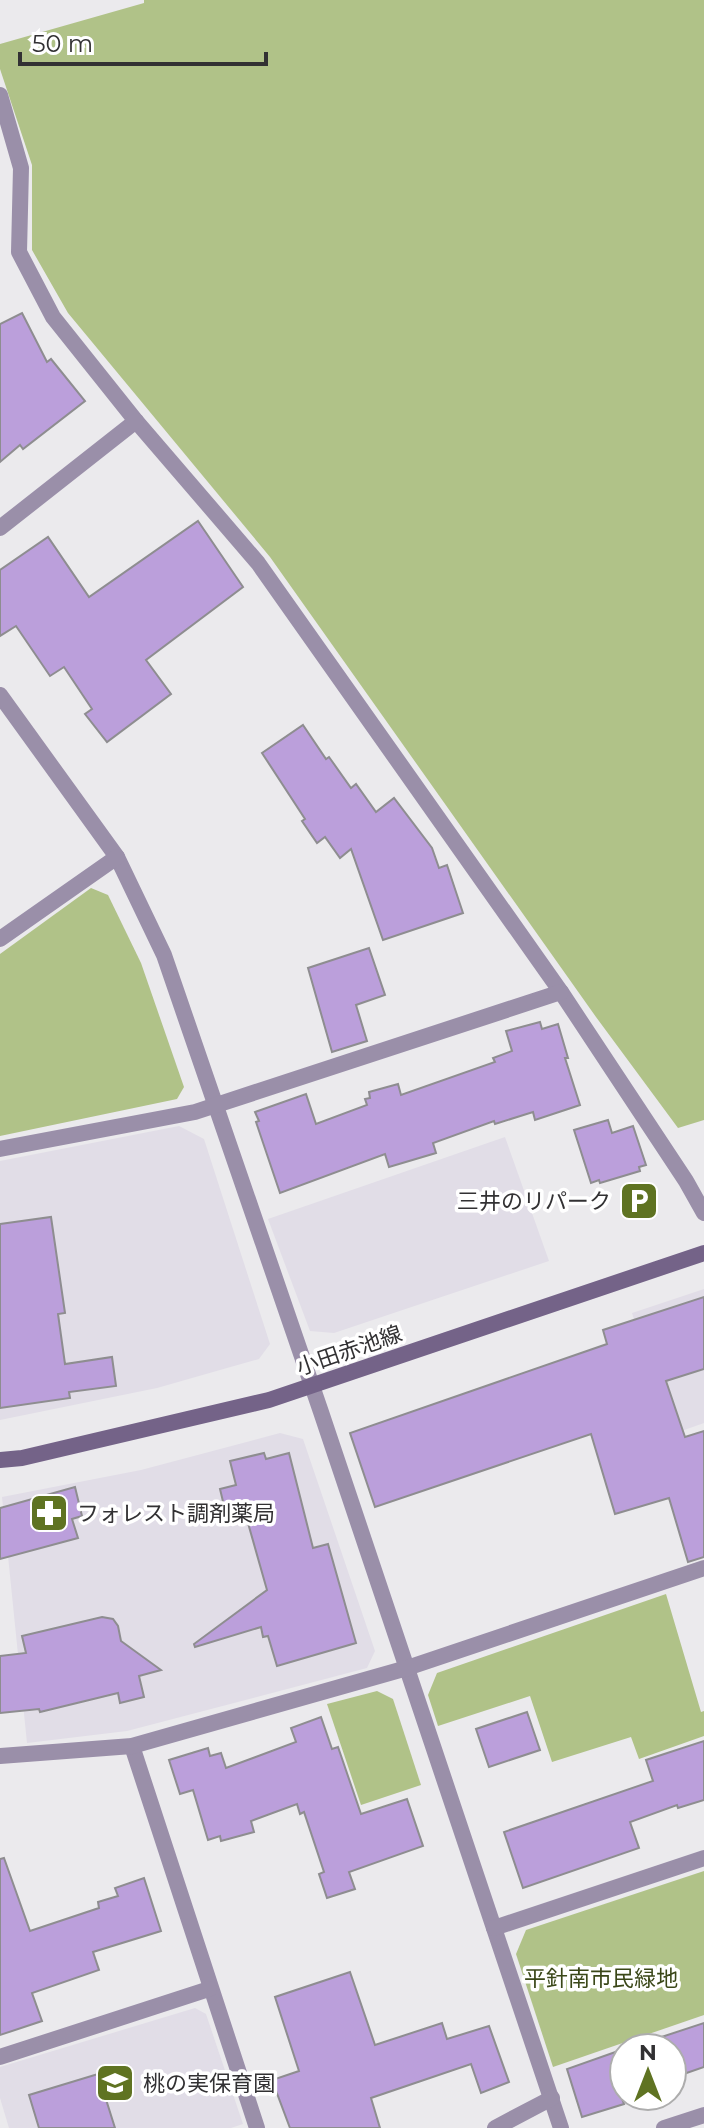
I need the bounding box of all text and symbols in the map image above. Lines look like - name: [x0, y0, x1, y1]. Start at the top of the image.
- scale bar: [20, 16, 266, 66]
- text: 50 m: [32, 29, 93, 58]
- parking icon: 三井のリパーク: [618, 1180, 660, 1222]
- place label: 三井のリパーク: [457, 1188, 611, 1215]
- street label: 小田赤池線: [293, 1320, 406, 1381]
- pharmacy icon: フォレスト調剤薬局: [28, 1492, 70, 1534]
- place label: フォレスト調剤薬局: [77, 1500, 275, 1527]
- park label: 平針南市民緑地: [524, 1965, 678, 1992]
- north arrow: [608, 2032, 688, 2112]
- text: N: [639, 2039, 657, 2066]
- school or university icon: 桃の実保育園: [94, 2062, 136, 2104]
- place label: 桃の実保育園: [143, 2070, 275, 2097]

